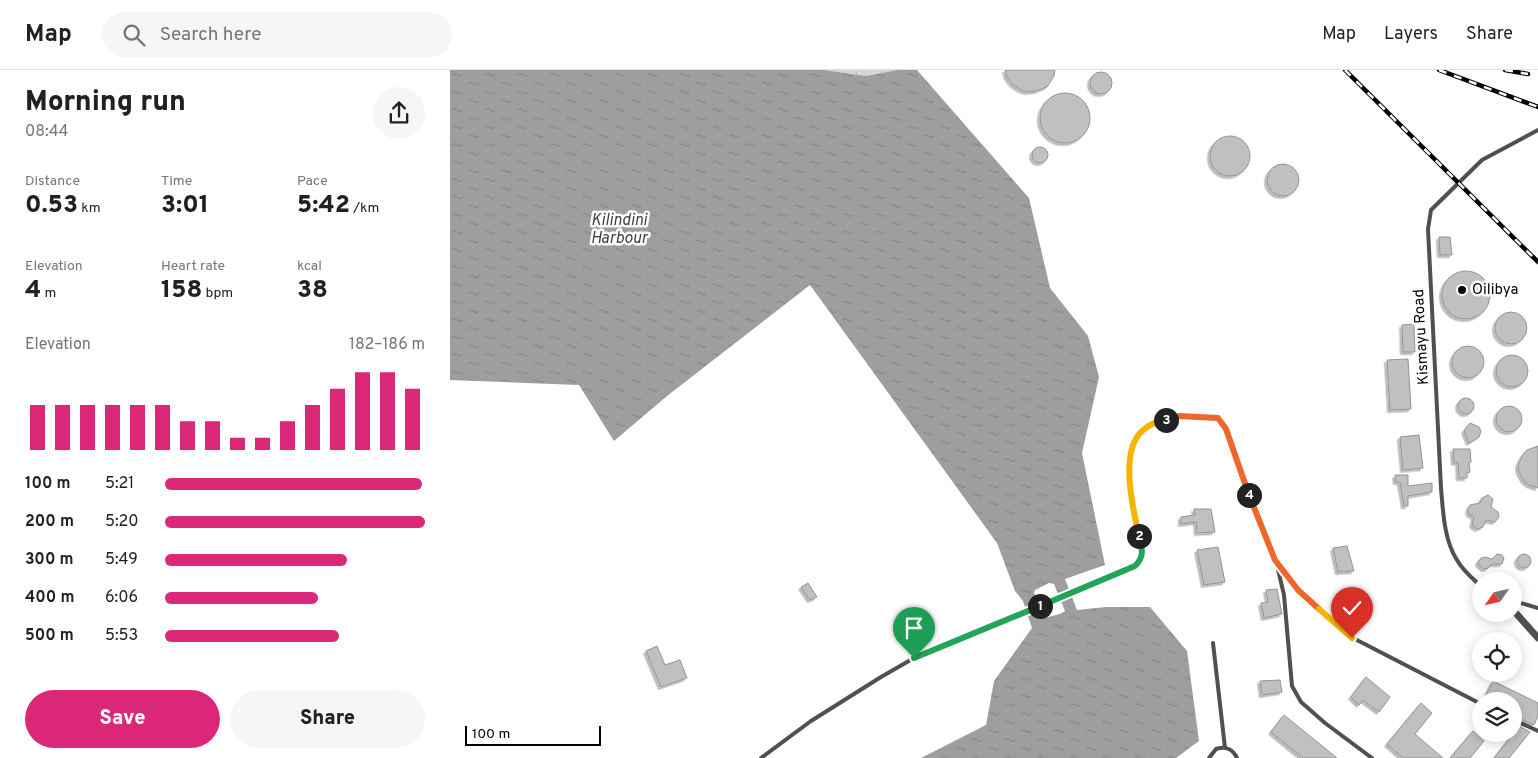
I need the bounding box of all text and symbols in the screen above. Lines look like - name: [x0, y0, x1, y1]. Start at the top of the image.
- search box: [102, 12, 452, 57]
- text: Map: [25, 20, 72, 50]
- icon: search: [120, 21, 148, 49]
- text: Search here: [160, 23, 261, 47]
- text: Map: [1322, 23, 1356, 46]
- text: Layers: [1384, 23, 1438, 46]
- text: Share: [1466, 23, 1513, 46]
- text: Morning run: [25, 85, 186, 121]
- button: share: [373, 87, 425, 139]
- text: 08:44: [25, 122, 69, 142]
- text: Distance: [25, 173, 80, 190]
- text: Time: [161, 173, 192, 190]
- text: Pace: [297, 173, 328, 190]
- text: 0.53: [25, 190, 78, 222]
- text: 3:01: [161, 190, 209, 222]
- text: 5:42: [297, 190, 350, 222]
- text: km: [78, 200, 101, 217]
- text: /km: [350, 200, 379, 217]
- water label: Kilindini Harbour: [591, 211, 649, 249]
- text: Elevation: [25, 258, 83, 275]
- text: Heart rate: [161, 258, 225, 275]
- text: kcal: [297, 258, 322, 275]
- text: 4: [25, 275, 41, 307]
- text: 158: [161, 275, 202, 307]
- text: 38: [297, 275, 328, 307]
- place label: Oilibya: [1472, 281, 1518, 300]
- marker: Oilibya: [1456, 284, 1468, 296]
- text: m: [41, 285, 56, 302]
- text: bpm: [202, 285, 233, 302]
- street label: Kismayu Road: [1410, 289, 1434, 385]
- text: Elevation: [25, 335, 91, 355]
- text: 182–186 m: [349, 335, 425, 355]
- pin: 3: [1154, 408, 1178, 432]
- text: 3: [1162, 412, 1171, 429]
- text: 100 m: [25, 474, 71, 494]
- text: 5:21: [105, 474, 134, 494]
- pin: 4: [1236, 482, 1262, 508]
- text: 4: [1245, 487, 1254, 504]
- text: 200 m: [25, 512, 74, 532]
- text: 5:20: [105, 512, 139, 532]
- pin: 2: [1126, 524, 1152, 548]
- text: 2: [1135, 528, 1144, 545]
- text: 300 m: [25, 550, 73, 570]
- text: 5:49: [105, 550, 138, 570]
- north arrow: [1472, 572, 1522, 622]
- map controls: [1472, 572, 1522, 742]
- pin: [1331, 587, 1373, 638]
- text: 400 m: [25, 588, 74, 608]
- text: 6:06: [105, 588, 138, 608]
- pin: 1: [1028, 594, 1052, 618]
- icon: check: [1338, 594, 1366, 622]
- text: 1: [1038, 598, 1043, 615]
- pin: [893, 607, 935, 658]
- icon: arrive: [900, 614, 928, 642]
- text: 500 m: [25, 626, 74, 646]
- text: 5:53: [105, 626, 138, 646]
- button: locate: [1472, 632, 1522, 682]
- button: Save: [25, 690, 220, 748]
- button: Share: [230, 690, 425, 748]
- button: layers: [1472, 692, 1522, 742]
- scale bar: [465, 723, 601, 746]
- text: 100 m: [472, 726, 510, 743]

